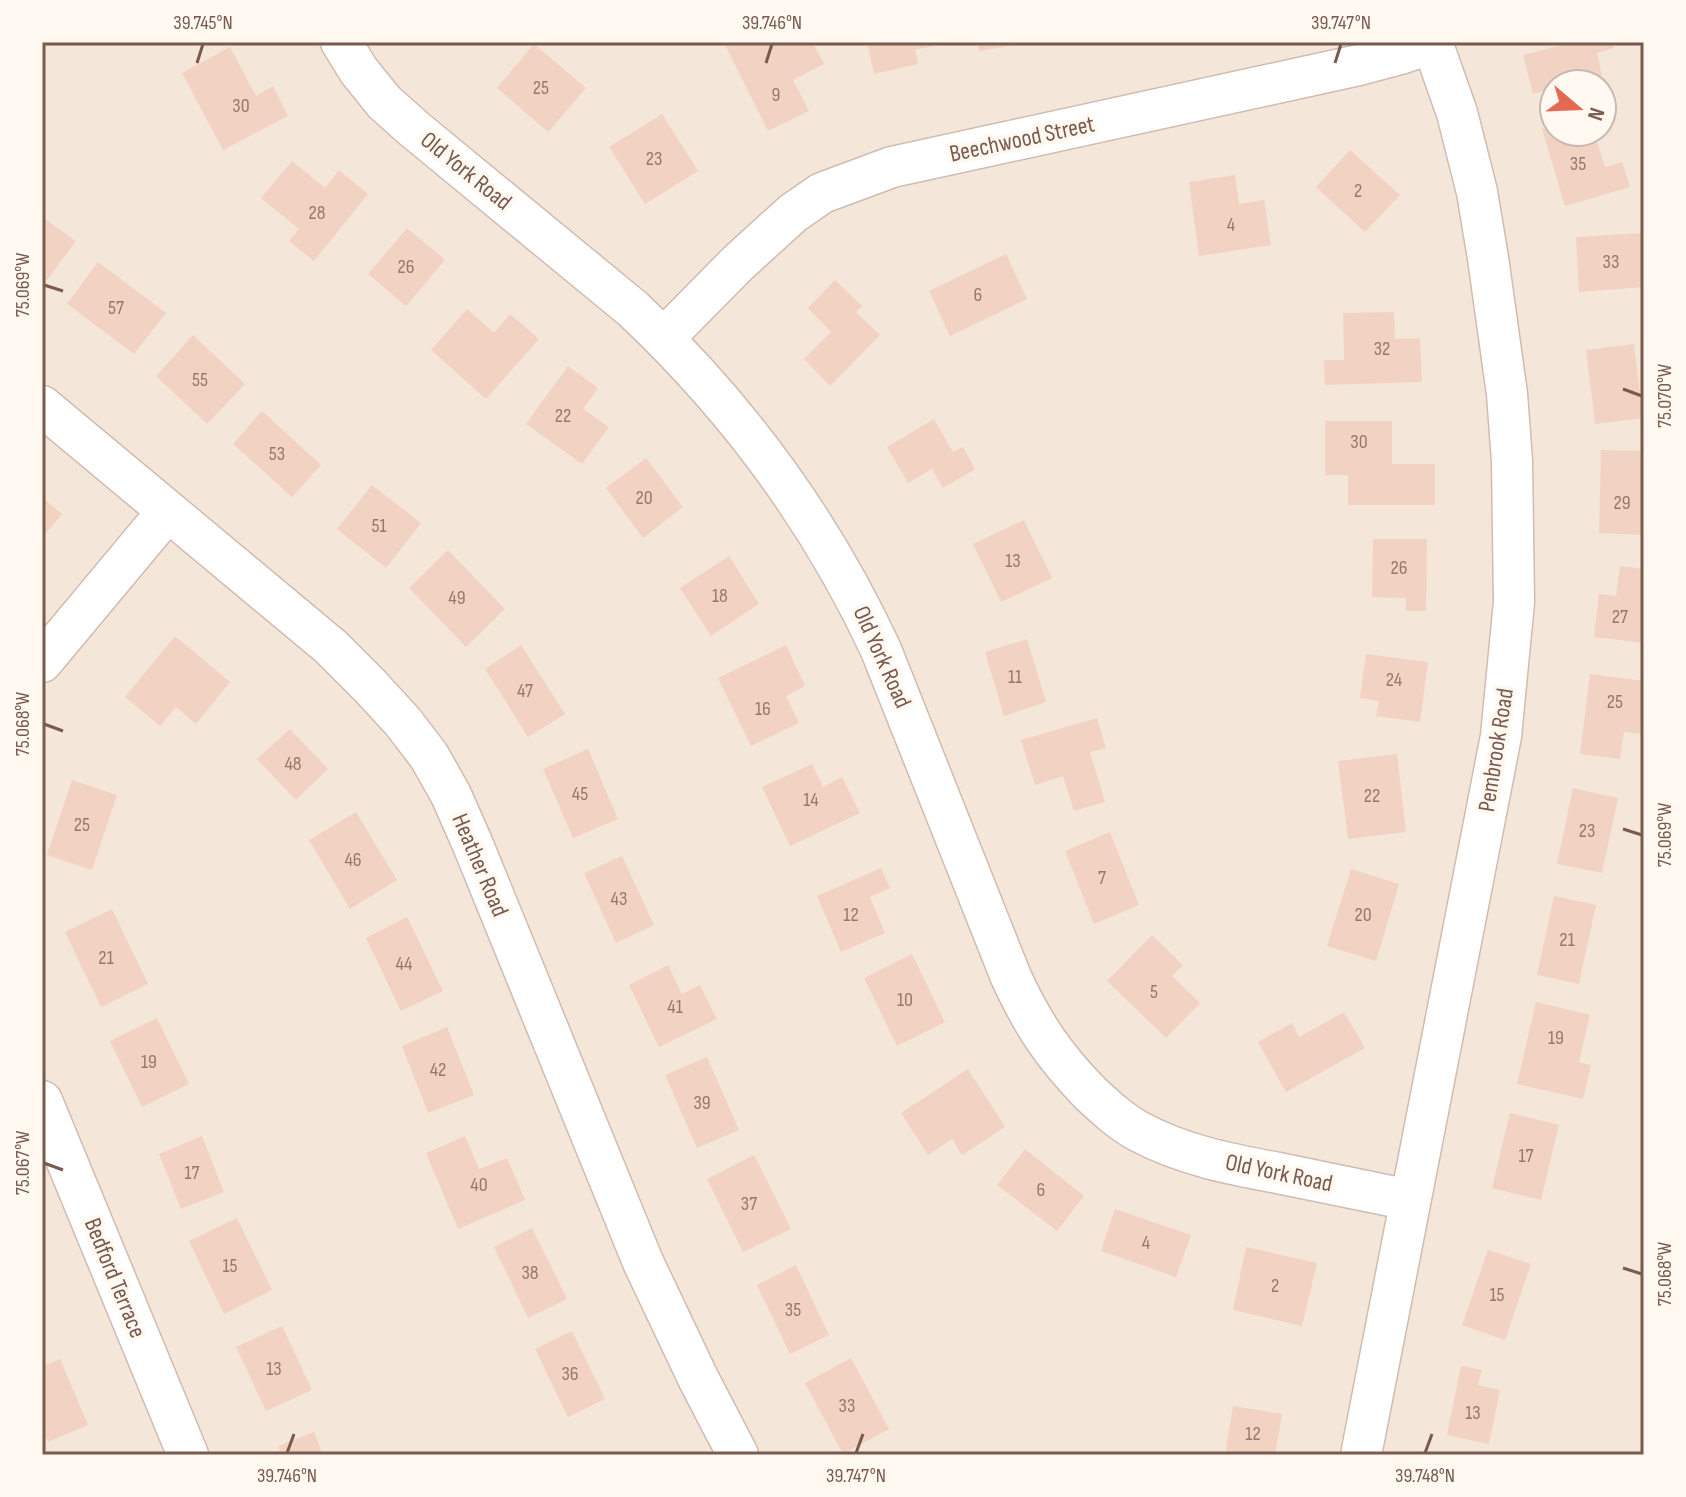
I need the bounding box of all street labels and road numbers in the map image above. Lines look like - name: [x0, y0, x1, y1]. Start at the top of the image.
- street label: Beechwood Street: [947, 109, 1097, 169]
- street label: Old York Road: [415, 126, 517, 216]
- street label: Old York Road: [847, 601, 917, 713]
- street label: Pembrook Road: [1472, 686, 1520, 814]
- street label: Heather Road: [445, 809, 515, 921]
- street label: Old York Road: [1223, 1148, 1335, 1198]
- street label: Bedford Terrace: [78, 1214, 152, 1342]

